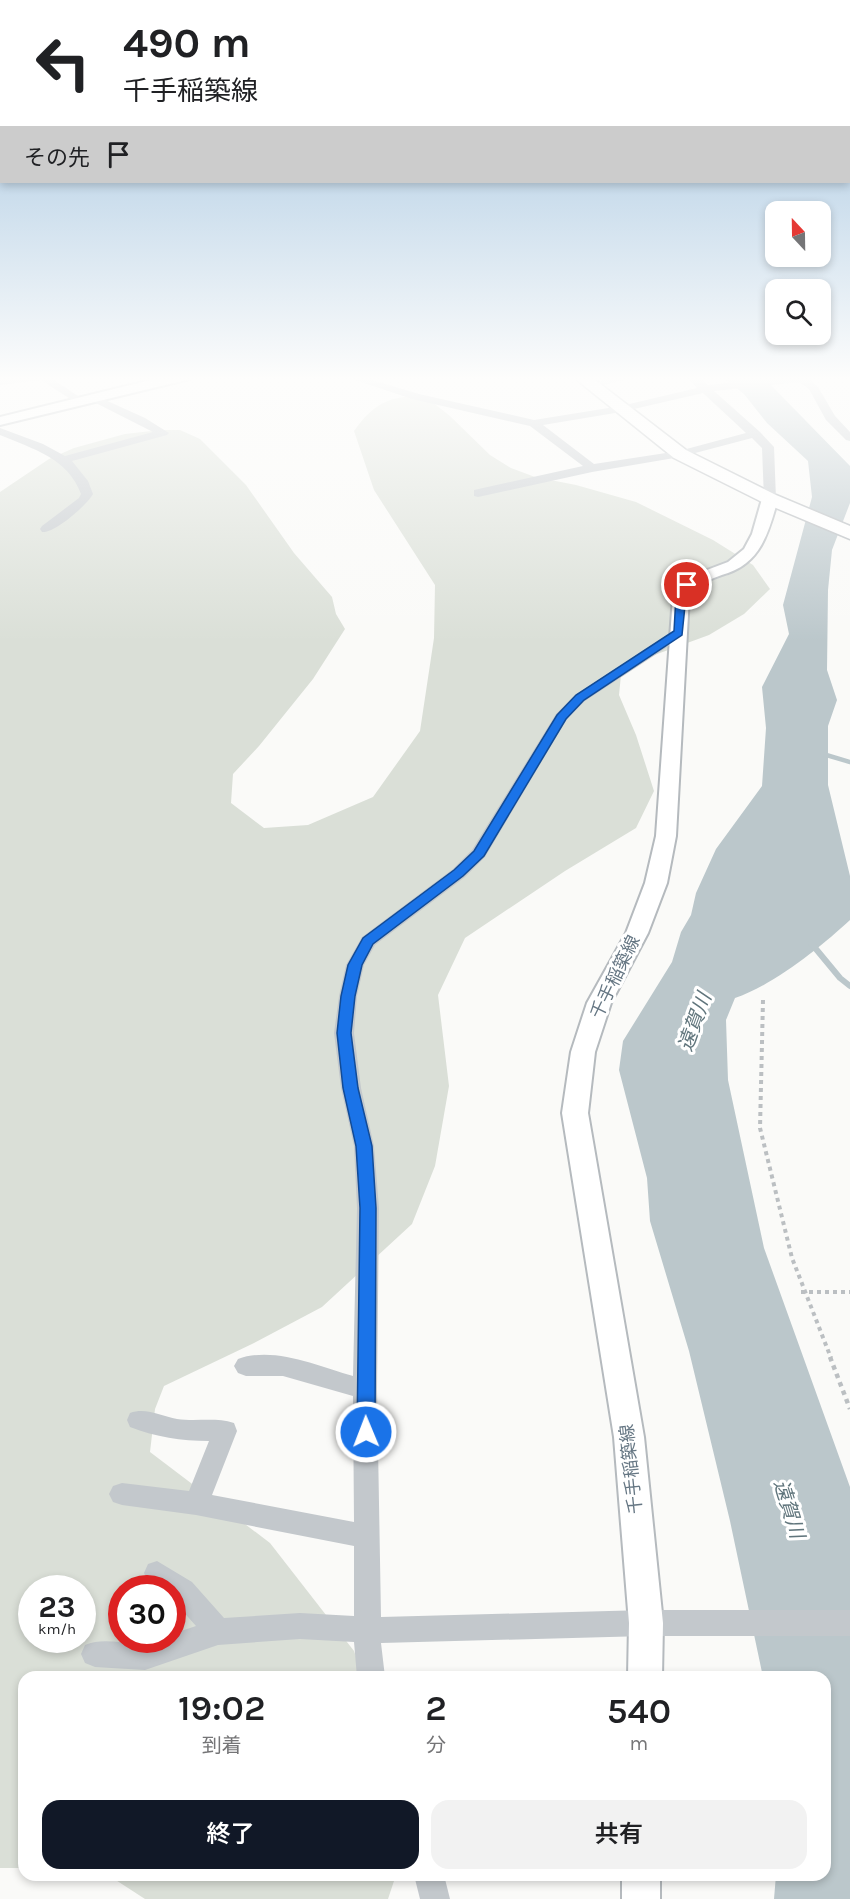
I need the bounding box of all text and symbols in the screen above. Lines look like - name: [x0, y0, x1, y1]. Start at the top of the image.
- text: 490 m: [123, 18, 251, 68]
- icon: left: [24, 24, 102, 102]
- text: 千手稲築線: [123, 75, 258, 107]
- icon: arrive: [102, 138, 135, 171]
- text: その先: [24, 145, 90, 171]
- north arrow: [765, 201, 831, 267]
- map controls: [765, 201, 831, 345]
- button: search: [765, 279, 831, 345]
- pin: [661, 559, 712, 610]
- icon: arrive: [670, 568, 703, 601]
- street label: 千手稲築線: [585, 932, 645, 1022]
- water label: 遠賀川: [674, 988, 717, 1054]
- position arrow: [334, 1400, 398, 1464]
- street label: 千手稲築線: [615, 1423, 647, 1515]
- water label: 遠賀川: [769, 1477, 809, 1543]
- speed limit sign: 30: [108, 1575, 186, 1653]
- text: 23: [39, 1589, 75, 1625]
- text: km/h: [38, 1620, 76, 1638]
- text: 19:02: [178, 1687, 265, 1729]
- text: 2: [425, 1687, 447, 1729]
- text: 540: [607, 1690, 671, 1732]
- text: m: [630, 1732, 648, 1755]
- text: 到着: [202, 1734, 242, 1757]
- text: 分: [426, 1734, 446, 1757]
- button: 終了: [42, 1800, 419, 1869]
- button: 共有: [431, 1800, 807, 1869]

